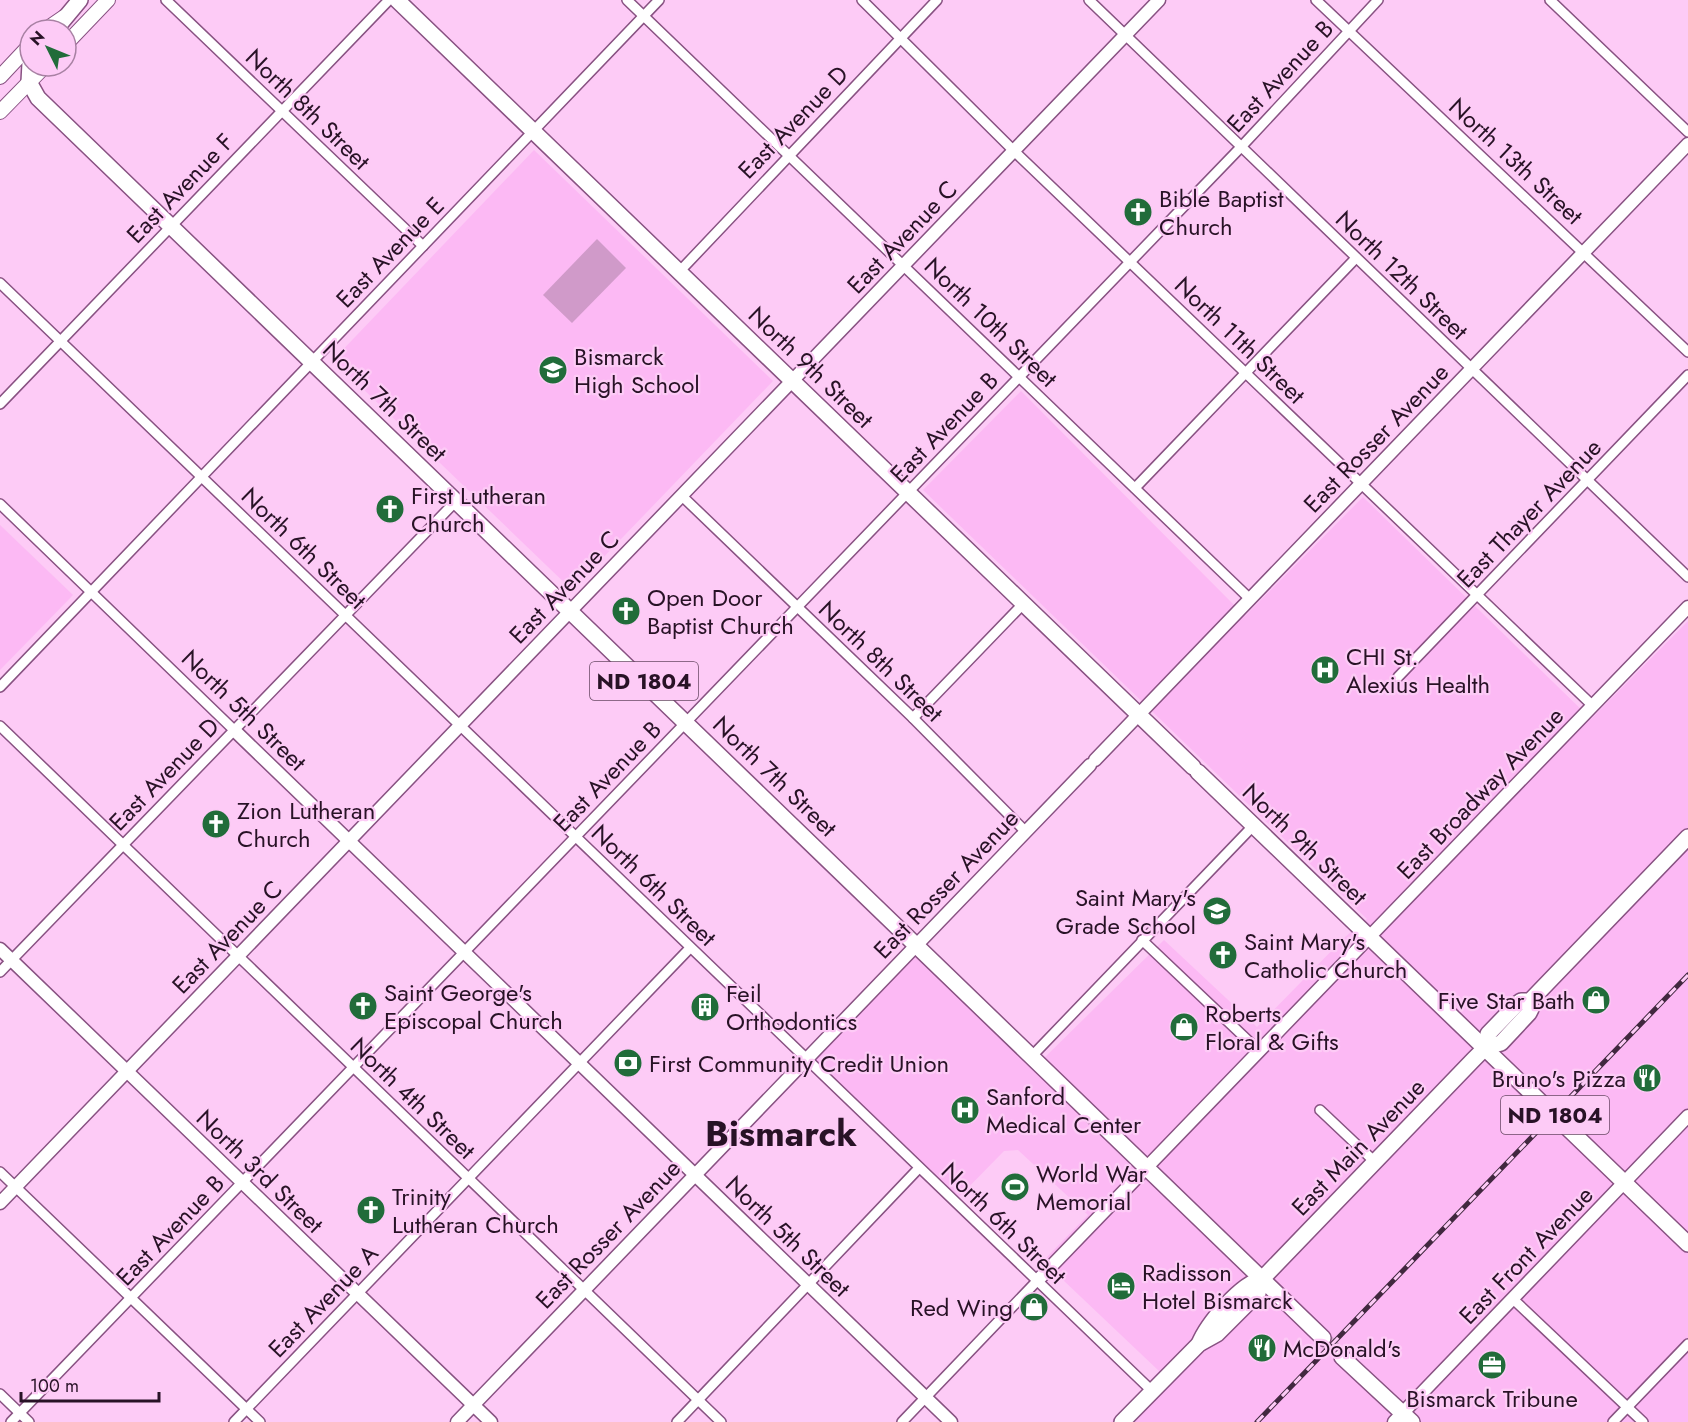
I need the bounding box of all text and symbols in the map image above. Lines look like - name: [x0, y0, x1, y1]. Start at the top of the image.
- street label: East Avenue B: [1219, 12, 1341, 140]
- north arrow: [18, 18, 78, 78]
- text: N: [25, 26, 50, 51]
- street label: North 8th Street: [238, 40, 378, 178]
- street label: East Avenue D: [730, 57, 856, 187]
- street label: North 13th Street: [1441, 89, 1591, 233]
- street label: East Avenue F: [118, 125, 242, 251]
- street label: East Avenue C: [839, 172, 965, 302]
- place label: Bible Baptist Church: [1159, 181, 1284, 244]
- street label: East Avenue E: [328, 189, 452, 315]
- church icon: Bible Baptist Church: [1122, 196, 1154, 228]
- street label: North 12th Street: [1328, 202, 1476, 348]
- street label: North 10th Street: [916, 249, 1066, 395]
- street label: North 11th Street: [1167, 268, 1313, 412]
- street label: North 9th Street: [741, 298, 882, 436]
- street label: North 7th Street: [315, 333, 455, 470]
- place label: Bismarck High School: [574, 339, 700, 402]
- school or university icon: Bismarck High School: [537, 354, 569, 386]
- street label: East Rosser Avenue: [1295, 355, 1457, 521]
- street label: East Avenue B: [882, 364, 1006, 490]
- street label: East Thayer Avenue: [1449, 431, 1609, 595]
- place label: First Lutheran Church: [411, 478, 546, 541]
- street label: North 6th Street: [234, 479, 375, 617]
- church icon: First Lutheran Church: [374, 493, 406, 525]
- street label: East Avenue C: [501, 522, 627, 652]
- place label: Open Door Baptist Church: [647, 580, 794, 643]
- street label: North 8th Street: [811, 592, 951, 730]
- church icon: Open Door Baptist Church: [610, 595, 642, 627]
- place label: CHI St. Alexius Health: [1346, 639, 1490, 702]
- street label: North 5th Street: [174, 641, 315, 779]
- hospital icon: CHI St. Alexius Health: [1309, 654, 1341, 686]
- road number: ND 1804: [590, 662, 698, 700]
- street label: East Broadway Avenue: [1388, 699, 1572, 887]
- street label: North 7th Street: [705, 708, 845, 845]
- street label: East Avenue D: [101, 709, 227, 839]
- street label: East Avenue B: [545, 713, 669, 839]
- street label: North 9th Street: [1235, 775, 1376, 913]
- place label: Zion Lutheran Church: [237, 793, 375, 856]
- street label: East Rosser Avenue: [865, 801, 1027, 967]
- church icon: Zion Lutheran Church: [200, 808, 232, 840]
- street label: North 6th Street: [584, 816, 725, 954]
- street label: East Avenue C: [164, 872, 290, 1002]
- place label: Saint Mary's Grade School: [1055, 880, 1196, 943]
- school or university icon: Saint Mary's Grade School: [1201, 895, 1233, 927]
- place label: Saint Mary's Catholic Church: [1244, 924, 1407, 987]
- church icon: Saint Mary's Catholic Church: [1207, 939, 1239, 971]
- place label: Saint George's Episcopal Church: [384, 975, 563, 1038]
- place label: Feil Orthodontics: [726, 976, 857, 1039]
- place label: Five Star Bath: [1438, 983, 1575, 1018]
- shop icon: Five Star Bath: [1580, 984, 1612, 1016]
- church icon: Saint George's Episcopal Church: [347, 990, 379, 1022]
- building icon: Feil Orthodontics: [689, 991, 721, 1023]
- place label: Roberts Floral & Gifts: [1205, 996, 1339, 1059]
- shop icon: Roberts Floral & Gifts: [1168, 1011, 1200, 1043]
- street label: North 4th Street: [342, 1029, 484, 1167]
- place label: First Community Credit Union: [649, 1046, 949, 1081]
- bank icon: First Community Credit Union: [612, 1047, 644, 1079]
- place label: Bruno's Pizza: [1492, 1061, 1626, 1096]
- restaurant icon: Bruno's Pizza: [1631, 1062, 1663, 1094]
- street label: East Main Avenue: [1283, 1070, 1433, 1224]
- place label: Sanford Medical Center: [986, 1079, 1142, 1142]
- hospital icon: Sanford Medical Center: [949, 1094, 981, 1126]
- road number: ND 1804: [1501, 1096, 1609, 1134]
- street label: North 3rd Street: [189, 1101, 332, 1241]
- district label: Bismarck: [705, 1107, 857, 1159]
- street label: East Rosser Avenue: [527, 1151, 689, 1317]
- street label: North 6th Street: [934, 1154, 1075, 1292]
- place label: World War Memorial: [1036, 1156, 1147, 1219]
- street label: East Avenue B: [108, 1167, 232, 1293]
- street label: North 5th Street: [718, 1167, 859, 1305]
- sports icon: World War Memorial: [999, 1171, 1031, 1203]
- street label: East Front Avenue: [1451, 1178, 1601, 1332]
- place label: Trinity Lutheran Church: [392, 1179, 559, 1242]
- church icon: Trinity Lutheran Church: [355, 1194, 387, 1226]
- street label: East Avenue A: [260, 1237, 386, 1365]
- place label: Radisson Hotel Bismarck: [1142, 1255, 1293, 1318]
- hotel icon: Radisson Hotel Bismarck: [1105, 1270, 1137, 1302]
- place label: Red Wing: [910, 1290, 1013, 1325]
- shop icon: Red Wing: [1018, 1291, 1050, 1323]
- place label: McDonald's: [1283, 1331, 1401, 1366]
- restaurant icon: McDonald's: [1246, 1332, 1278, 1364]
- office icon: Bismarck Tribune: [1476, 1349, 1508, 1381]
- scale bar: [21, 1365, 159, 1403]
- text: 100 m: [30, 1373, 79, 1399]
- place label: Bismarck Tribune: [1406, 1381, 1578, 1416]

